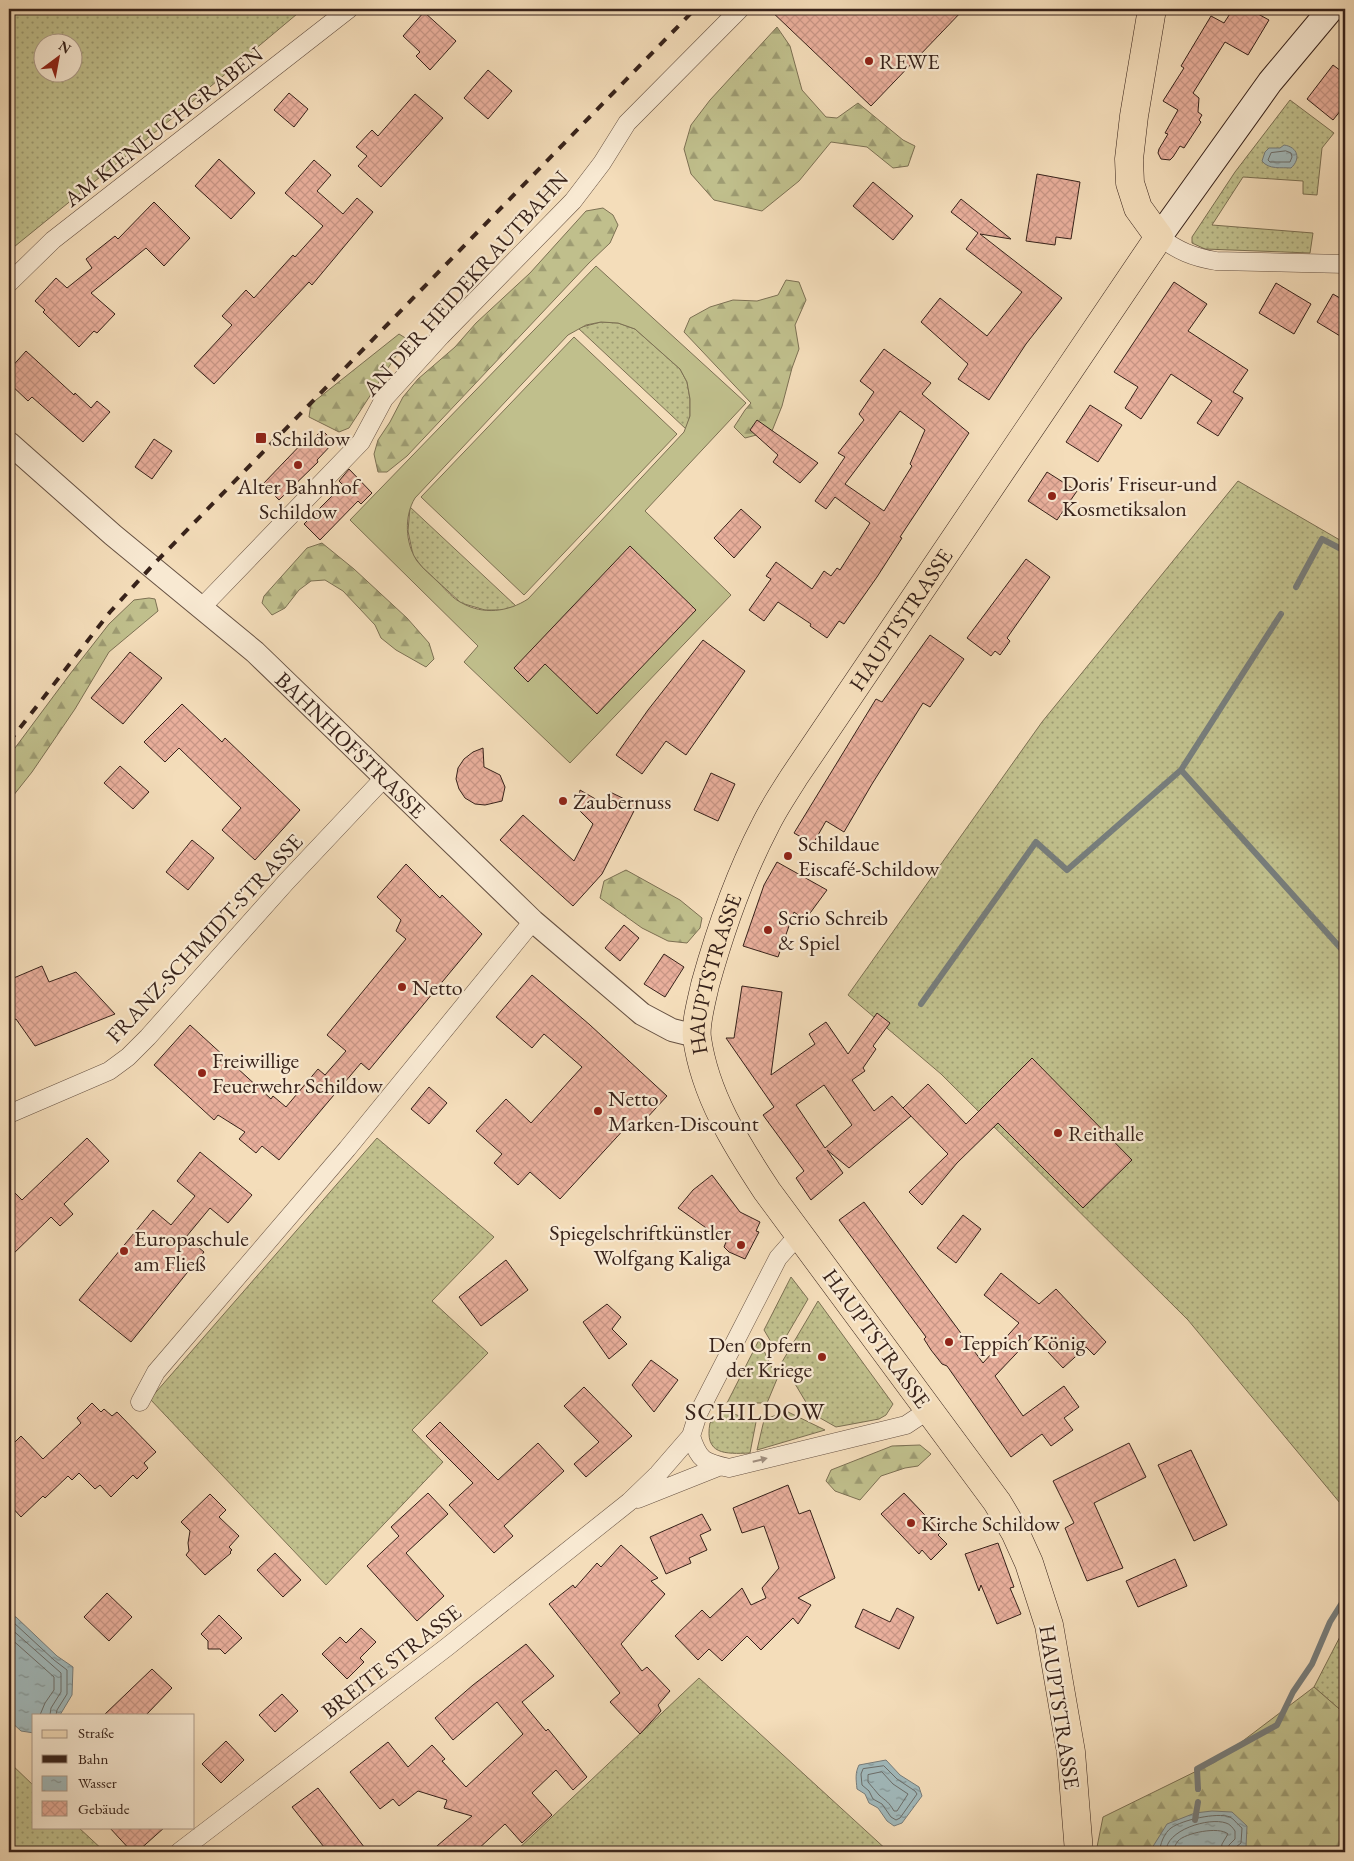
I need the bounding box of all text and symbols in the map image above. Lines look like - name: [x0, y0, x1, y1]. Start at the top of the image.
- north arrow: [32, 32, 82, 82]
- street label: AM KIENLUCHGRABEN: [58, 40, 268, 212]
- place label: REWE: [879, 47, 940, 76]
- marker: REWE: [863, 55, 875, 67]
- street label: AN DER HEIDEKRAUTBAHN: [356, 164, 575, 403]
- place label: Schildow: [272, 424, 351, 453]
- marker: Schildow: [254, 431, 268, 445]
- marker: Alter Bahnhof Schildow: [292, 459, 304, 471]
- place label: Doris' Friseur-und Kosmetiksalon: [1062, 469, 1218, 523]
- place label: Alter Bahnhof Schildow: [236, 472, 362, 526]
- marker: Doris' Friseur-und Kosmetiksalon: [1046, 490, 1058, 502]
- street label: HAUPTSTRASSE: [842, 543, 959, 697]
- street label: BAHNHOFSTRASSE: [269, 665, 432, 825]
- place label: Zaubernuss: [573, 787, 671, 816]
- marker: Zaubernuss: [557, 795, 569, 807]
- street label: FRANZ-SCHMIDT-STRASSE: [100, 828, 309, 1049]
- place label: Schildaue Eiscafé-Schildow: [798, 829, 940, 883]
- marker: Schildaue Eiscafé-Schildow: [782, 850, 794, 862]
- street label: HAUPTSTRASSE: [682, 890, 748, 1057]
- place label: Scrio Schreib & Spiel: [778, 903, 888, 957]
- marker: Scrio Schreib & Spiel: [762, 924, 774, 936]
- place label: Netto: [412, 973, 463, 1002]
- marker: Netto: [396, 981, 408, 993]
- place label: Freiwillige Feuerwehr Schildow: [212, 1046, 384, 1100]
- marker: Freiwillige Feuerwehr Schildow: [196, 1067, 208, 1079]
- place label: Netto Marken-Discount: [608, 1084, 759, 1138]
- marker: Netto Marken-Discount: [592, 1105, 604, 1117]
- place label: Reithalle: [1068, 1119, 1144, 1148]
- marker: Reithalle: [1052, 1127, 1064, 1139]
- place label: Spiegelschriftkünstler Wolfgang Kaliga: [549, 1218, 732, 1272]
- place label: Europaschule am Fließ: [134, 1224, 249, 1278]
- marker: Spiegelschriftkünstler Wolfgang Kaliga: [735, 1239, 747, 1251]
- marker: Europaschule am Fließ: [118, 1245, 130, 1257]
- street label: HAUPTSTRASSE: [816, 1263, 937, 1414]
- place label: Teppich König: [959, 1328, 1086, 1357]
- place label: Den Opfern der Kriege: [709, 1330, 812, 1384]
- marker: Teppich König: [943, 1336, 955, 1348]
- marker: Den Opfern der Kriege: [816, 1351, 828, 1363]
- district label: SCHILDOW: [685, 1395, 825, 1427]
- one-way arrow: [753, 1456, 768, 1464]
- place label: Kirche Schildow: [921, 1509, 1061, 1538]
- marker: Kirche Schildow: [905, 1517, 917, 1529]
- street label: BREITE STRASSE: [316, 1598, 467, 1725]
- street label: HAUPTSTRASSE: [1032, 1623, 1087, 1791]
- legend: [32, 1714, 195, 1828]
- text: Straße: [78, 1723, 114, 1742]
- text: Bahn: [78, 1749, 109, 1768]
- text: Wasser: [78, 1773, 117, 1792]
- text: Gebäude: [78, 1799, 130, 1818]

